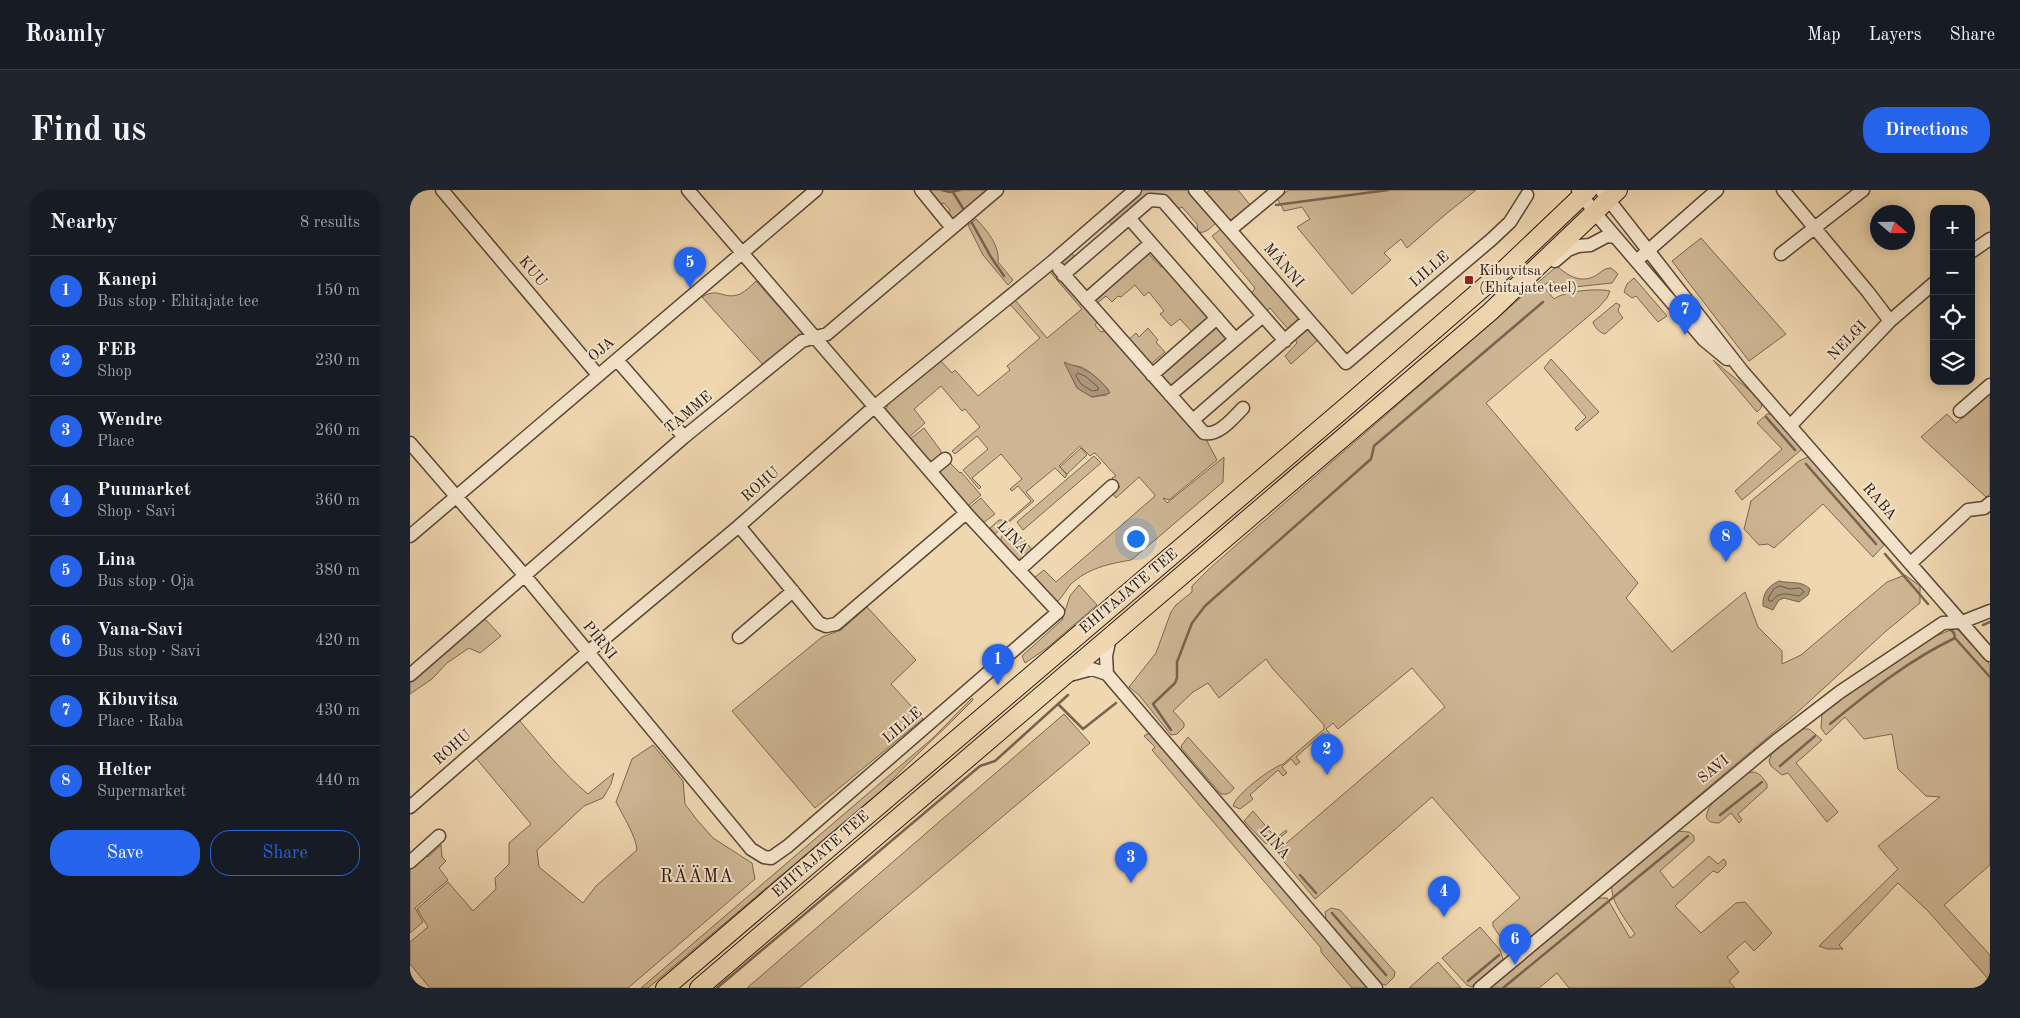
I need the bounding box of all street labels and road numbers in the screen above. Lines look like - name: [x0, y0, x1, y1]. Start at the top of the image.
- street label: MÄNNI: [1260, 239, 1308, 291]
- street label: LILLE: [1408, 249, 1452, 291]
- street label: KUU: [515, 254, 549, 290]
- street label: NELGI: [1826, 318, 1870, 364]
- street label: OJA: [586, 335, 618, 365]
- street label: TAMME: [663, 389, 715, 437]
- street label: ROHU: [739, 464, 783, 505]
- street label: RABA: [1859, 481, 1899, 524]
- street label: LINA: [993, 519, 1031, 558]
- street label: EHITAJATE TEE: [1077, 547, 1181, 637]
- street label: PIRNI: [579, 619, 619, 663]
- street label: LILLE: [881, 705, 925, 747]
- street label: ROHU: [431, 727, 475, 768]
- street label: SAVI: [1696, 753, 1733, 787]
- street label: EHITAJATE TEE: [770, 809, 872, 901]
- street label: LINA: [1256, 824, 1293, 863]

